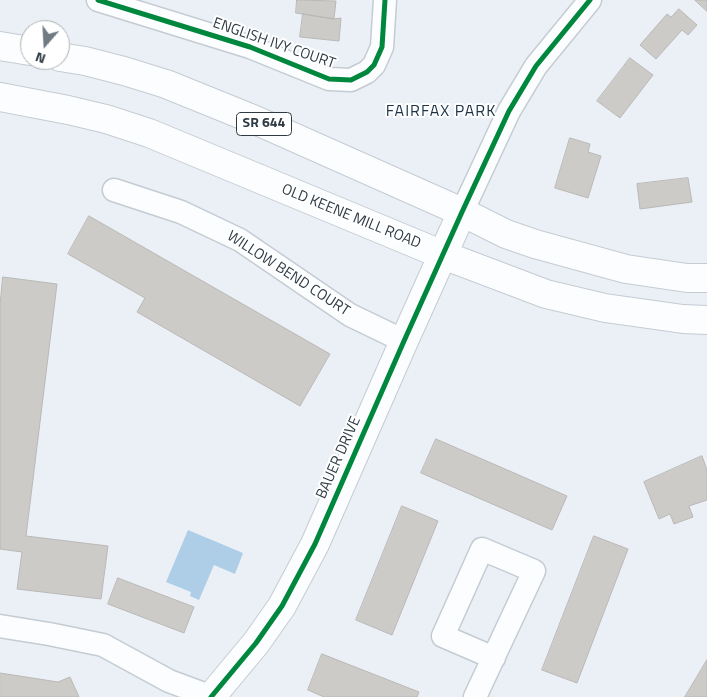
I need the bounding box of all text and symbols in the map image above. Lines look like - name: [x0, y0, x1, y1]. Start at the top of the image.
- street label: ENGLISH IVY COURT: [210, 15, 338, 73]
- north arrow: [20, 20, 70, 70]
- text: N: [32, 47, 48, 70]
- district label: FAIRFAX PARK: [384, 102, 498, 122]
- road number: SR 644: [236, 112, 292, 136]
- street label: OLD KEENE MILL ROAD: [279, 181, 423, 253]
- street label: WILLOW BEND COURT: [223, 228, 353, 320]
- street label: BAUER DRIVE: [313, 414, 365, 502]

